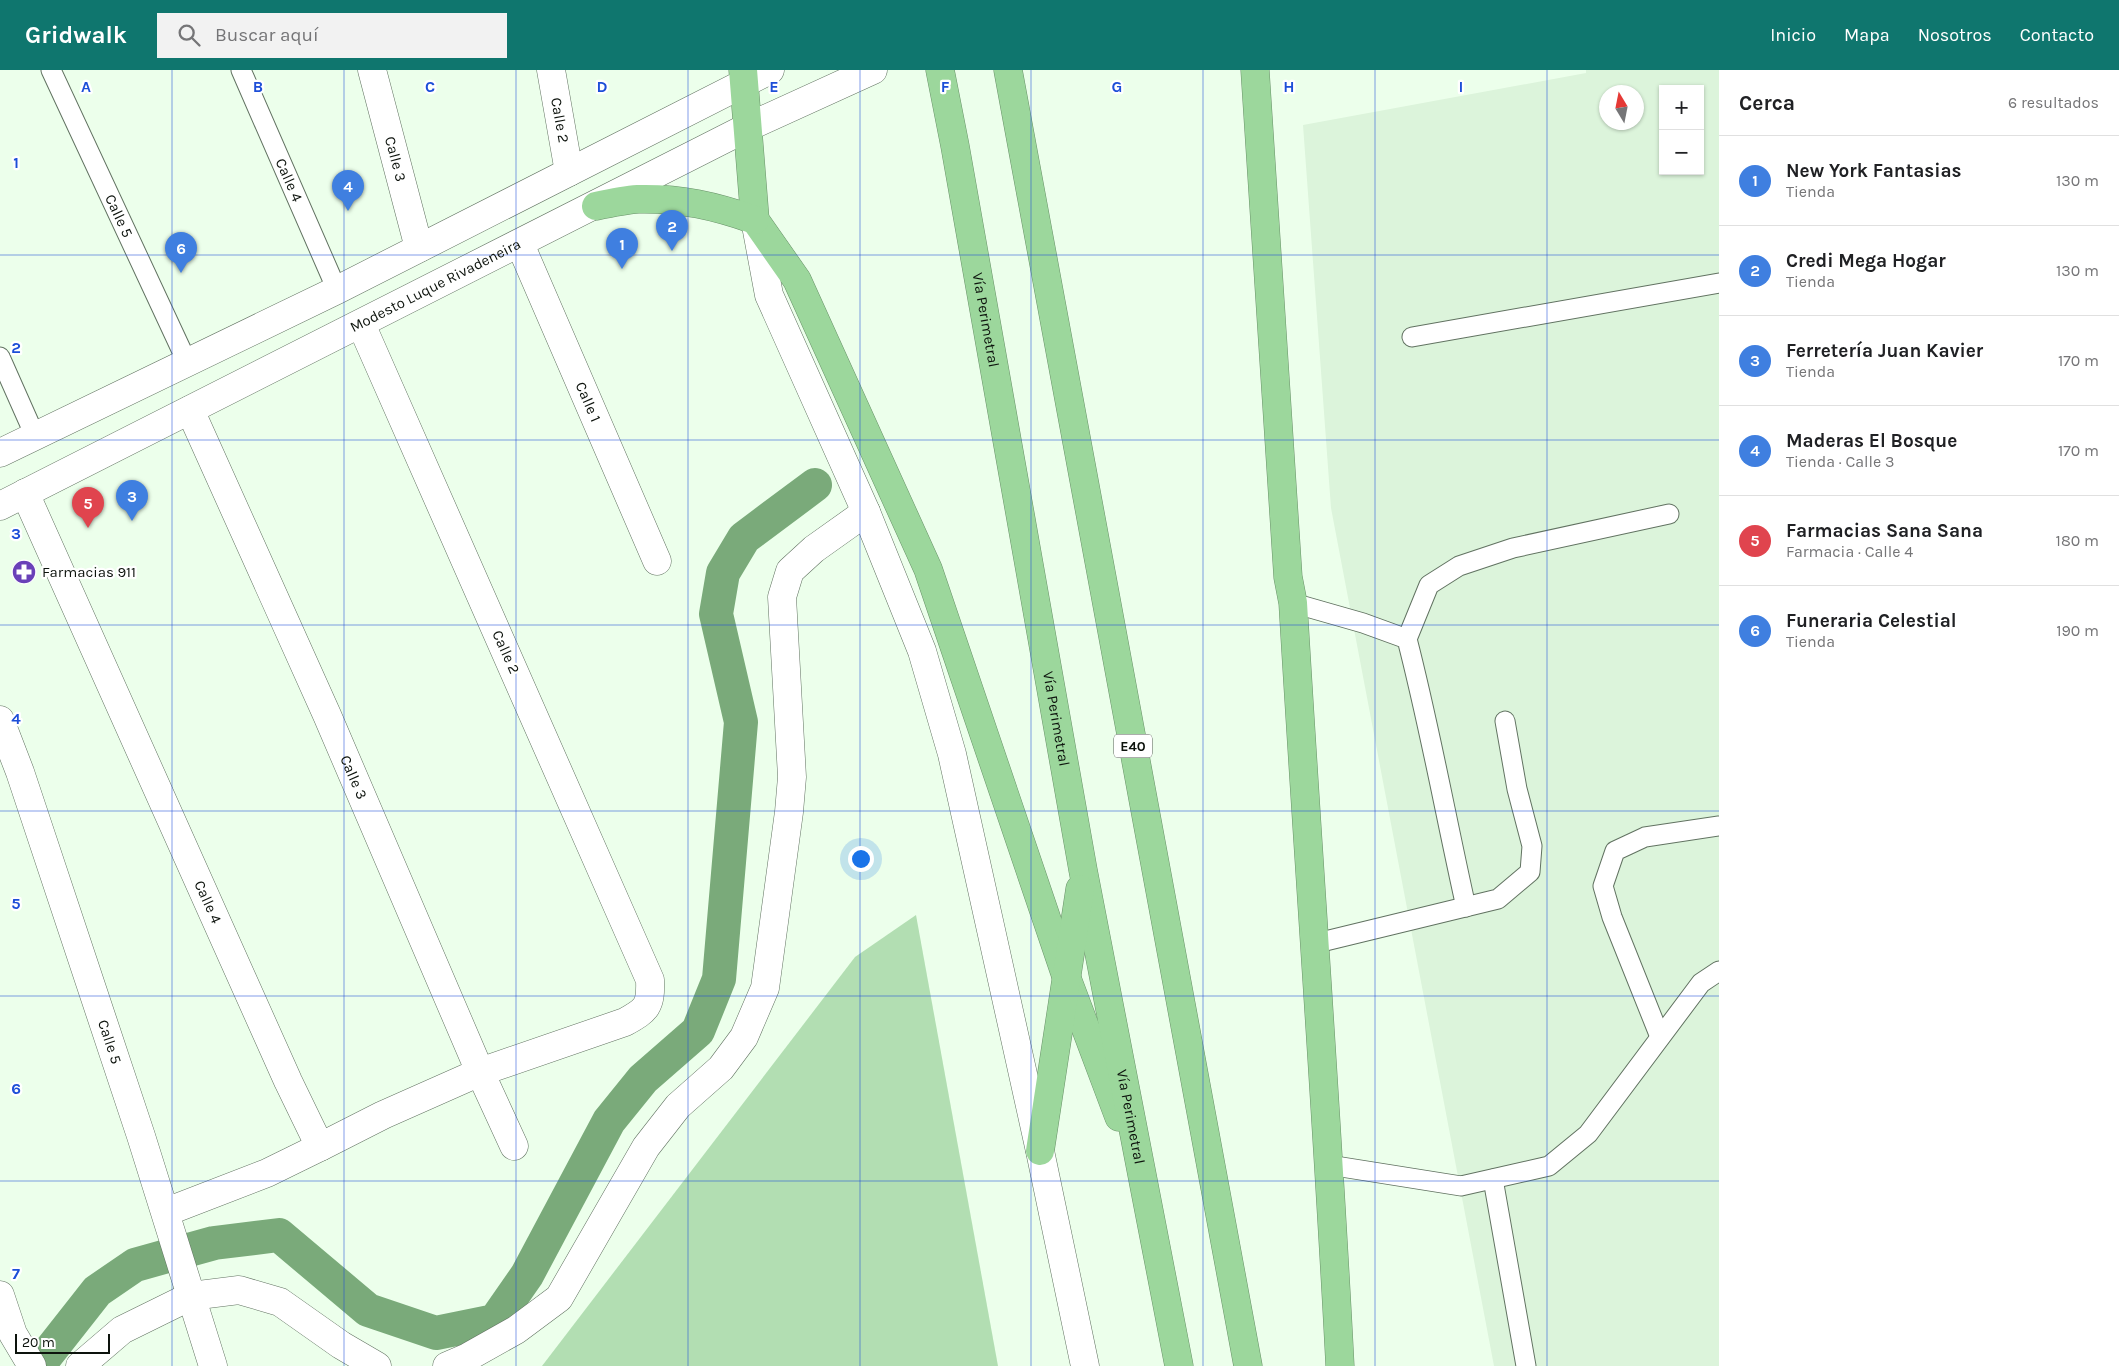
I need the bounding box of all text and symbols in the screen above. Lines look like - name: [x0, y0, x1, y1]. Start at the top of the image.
- search box: [157, 13, 507, 58]
- text: Gridwalk: [25, 21, 127, 49]
- icon: search: [175, 21, 203, 49]
- text: Buscar aquí: [215, 24, 319, 46]
- text: Inicio: [1770, 24, 1816, 46]
- text: Mapa: [1844, 24, 1890, 46]
- text: Nosotros: [1918, 24, 1992, 46]
- text: Contacto: [2020, 24, 2094, 46]
- text: A: [81, 77, 91, 96]
- text: B: [253, 77, 263, 96]
- text: C: [425, 77, 435, 96]
- text: D: [597, 77, 608, 96]
- text: E: [769, 77, 779, 96]
- text: F: [941, 77, 950, 96]
- text: G: [1112, 77, 1122, 96]
- text: H: [1283, 77, 1295, 96]
- text: I: [1459, 77, 1463, 96]
- north arrow: [1599, 85, 1644, 130]
- map controls: [1659, 85, 1704, 175]
- button: +: [1659, 85, 1704, 130]
- text: Cerca: [1739, 91, 1795, 115]
- text: 6 resultados: [2008, 93, 2099, 112]
- street label: Calle 2: [547, 96, 573, 144]
- button: −: [1659, 130, 1704, 175]
- street label: Calle 3: [381, 134, 410, 183]
- text: 1: [13, 153, 19, 172]
- street label: Calle 4: [272, 156, 307, 205]
- text: New York Fantasias: [1786, 160, 1962, 182]
- pin: 4: [332, 170, 364, 211]
- text: 1: [1752, 171, 1758, 190]
- text: 130 m: [2056, 171, 2099, 190]
- text: Tienda: [1786, 182, 1835, 201]
- street label: Calle 5: [101, 191, 137, 240]
- pin: 2: [656, 210, 688, 251]
- pin: 1: [606, 228, 638, 269]
- pin: 6: [165, 232, 197, 273]
- street label: Modesto Luque Rivadeneira: [347, 235, 524, 336]
- text: Credi Mega Hogar: [1786, 250, 1946, 272]
- text: 2: [1750, 261, 1760, 280]
- text: 130 m: [2056, 261, 2099, 280]
- street label: Vía Perimetral: [969, 271, 1003, 369]
- text: Tienda: [1786, 272, 1835, 291]
- text: 2: [11, 338, 21, 357]
- text: Ferretería Juan Kavier: [1786, 340, 1983, 362]
- text: 3: [1750, 351, 1760, 370]
- text: 170 m: [2058, 351, 2099, 370]
- text: Tienda: [1786, 362, 1835, 381]
- street label: Calle 1: [572, 379, 605, 425]
- text: Maderas El Bosque: [1786, 430, 1957, 452]
- text: 4: [1750, 441, 1760, 460]
- text: 170 m: [2058, 441, 2099, 460]
- text: Tienda · Calle 3: [1786, 452, 1894, 471]
- pin: 3: [116, 480, 148, 521]
- pin: 5: [72, 487, 104, 528]
- text: Farmacias Sana Sana: [1786, 520, 1983, 542]
- text: 3: [11, 524, 21, 543]
- text: 5: [1750, 531, 1760, 550]
- text: 180 m: [2056, 531, 2099, 550]
- text: Farmacia · Calle 4: [1786, 542, 1913, 561]
- pharmacy icon: Farmacias 911: [11, 559, 37, 585]
- place label: Farmacias 911: [42, 563, 136, 581]
- text: Funeraria Celestial: [1786, 610, 1957, 632]
- text: 6: [1750, 621, 1760, 640]
- text: 190 m: [2056, 621, 2099, 640]
- street label: Calle 2: [488, 627, 524, 677]
- text: Tienda: [1786, 632, 1835, 651]
- street label: Vía Perimetral: [1039, 670, 1073, 767]
- text: 4: [11, 709, 21, 728]
- road number: E40: [1114, 734, 1152, 758]
- street label: Calle 3: [336, 752, 371, 802]
- your location: [848, 846, 874, 872]
- street label: Calle 4: [190, 878, 226, 927]
- text: 5: [11, 894, 21, 913]
- street label: Calle 5: [94, 1017, 125, 1066]
- street label: Vía Perimetral: [1113, 1068, 1149, 1166]
- text: 6: [11, 1079, 21, 1098]
- text: 7: [12, 1264, 20, 1283]
- scale bar: [15, 1331, 110, 1354]
- text: 20 m: [22, 1334, 55, 1351]

